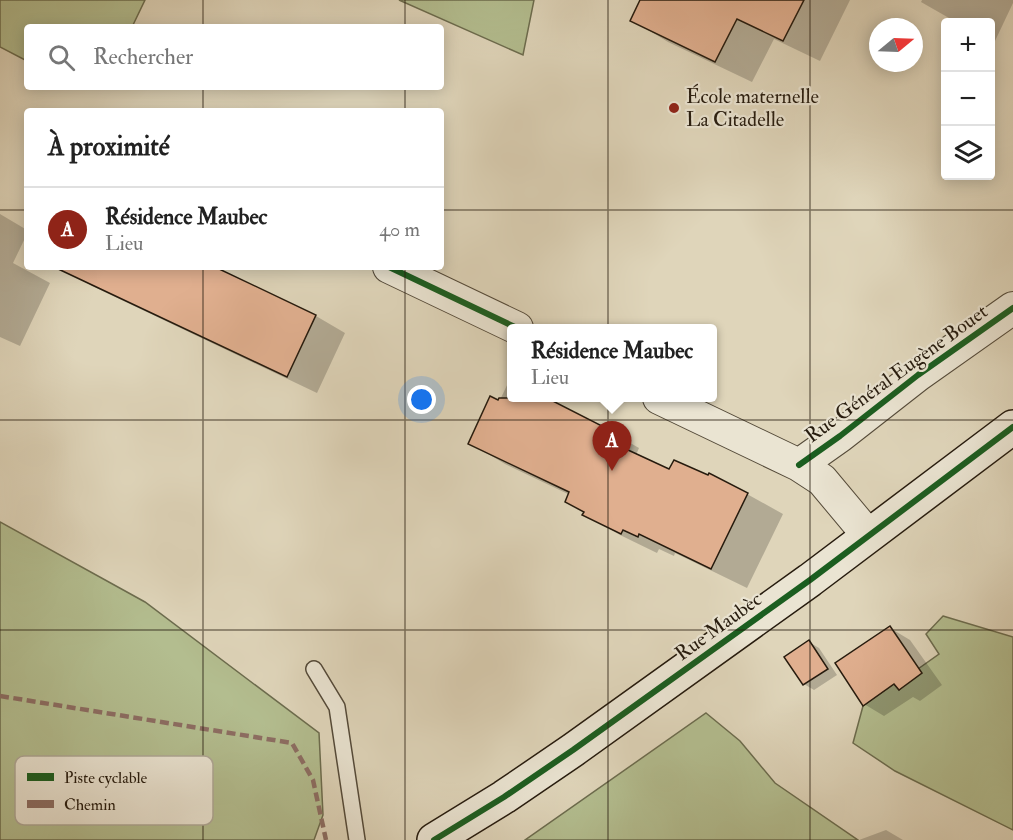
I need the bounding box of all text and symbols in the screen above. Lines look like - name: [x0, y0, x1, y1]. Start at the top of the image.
- north arrow: [869, 18, 923, 72]
- map controls: [941, 18, 995, 180]
- button: +: [941, 18, 995, 72]
- search box: [24, 24, 444, 90]
- icon: search: [45, 41, 78, 74]
- text: Rechercher: [93, 43, 193, 71]
- button: −: [941, 72, 995, 126]
- place label: École maternelle La Citadelle: [686, 83, 819, 132]
- marker: École maternelle La Citadelle: [667, 101, 681, 115]
- button: layers: [941, 126, 995, 180]
- text: À proximité: [48, 131, 170, 163]
- text: Résidence Maubec: [105, 203, 267, 231]
- text: A: [61, 217, 74, 242]
- text: 40 m: [379, 217, 420, 242]
- text: Lieu: [105, 231, 143, 256]
- street label: Rue Général Eugène Bouet: [800, 298, 993, 448]
- popup: [507, 324, 717, 402]
- text: Résidence Maubec: [531, 337, 693, 365]
- text: Lieu: [531, 365, 569, 390]
- your location: [407, 385, 436, 414]
- pin: A: [592, 422, 632, 471]
- street label: Rue Maubèc: [670, 587, 767, 666]
- legend: [15, 756, 213, 825]
- text: Piste cyclable: [64, 768, 148, 788]
- text: Chemin: [64, 795, 116, 815]

